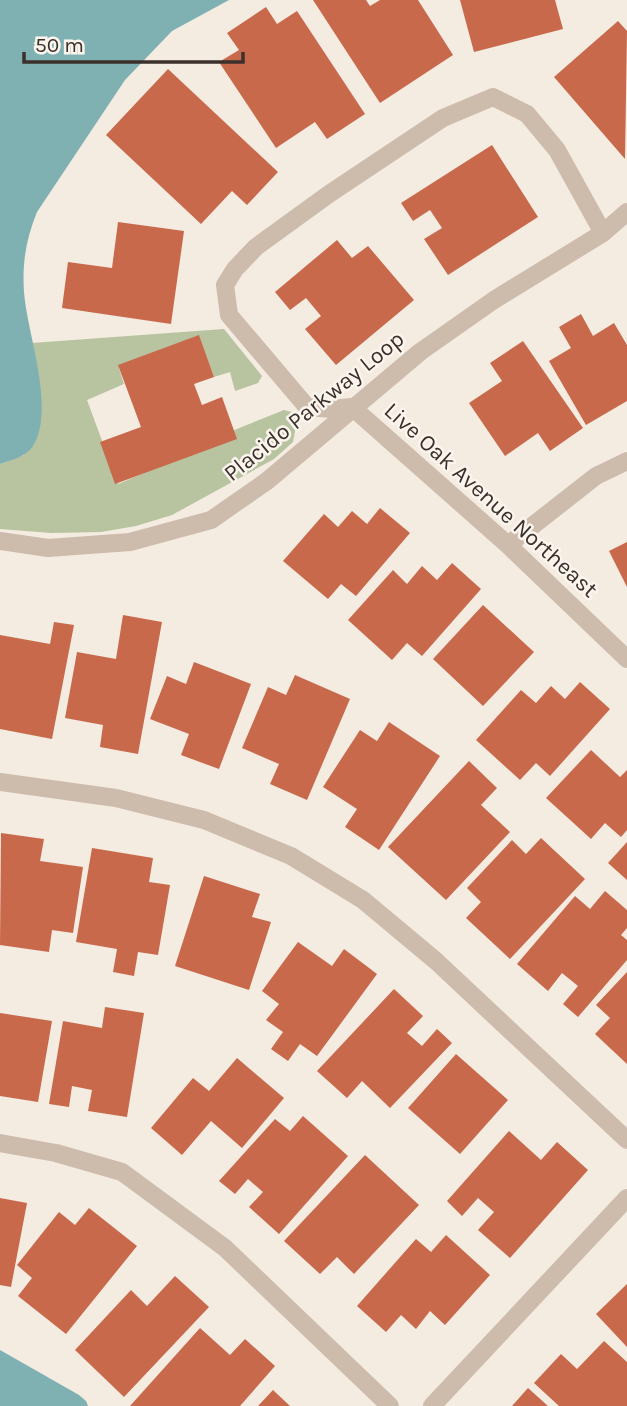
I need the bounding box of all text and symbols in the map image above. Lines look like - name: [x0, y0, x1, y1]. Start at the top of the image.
- scale bar: [24, 21, 243, 65]
- text: 50 m: [35, 33, 84, 57]
- street label: Placido Parkway Loop: [219, 325, 409, 487]
- street label: Live Oak Avenue Northeast: [379, 397, 604, 603]

